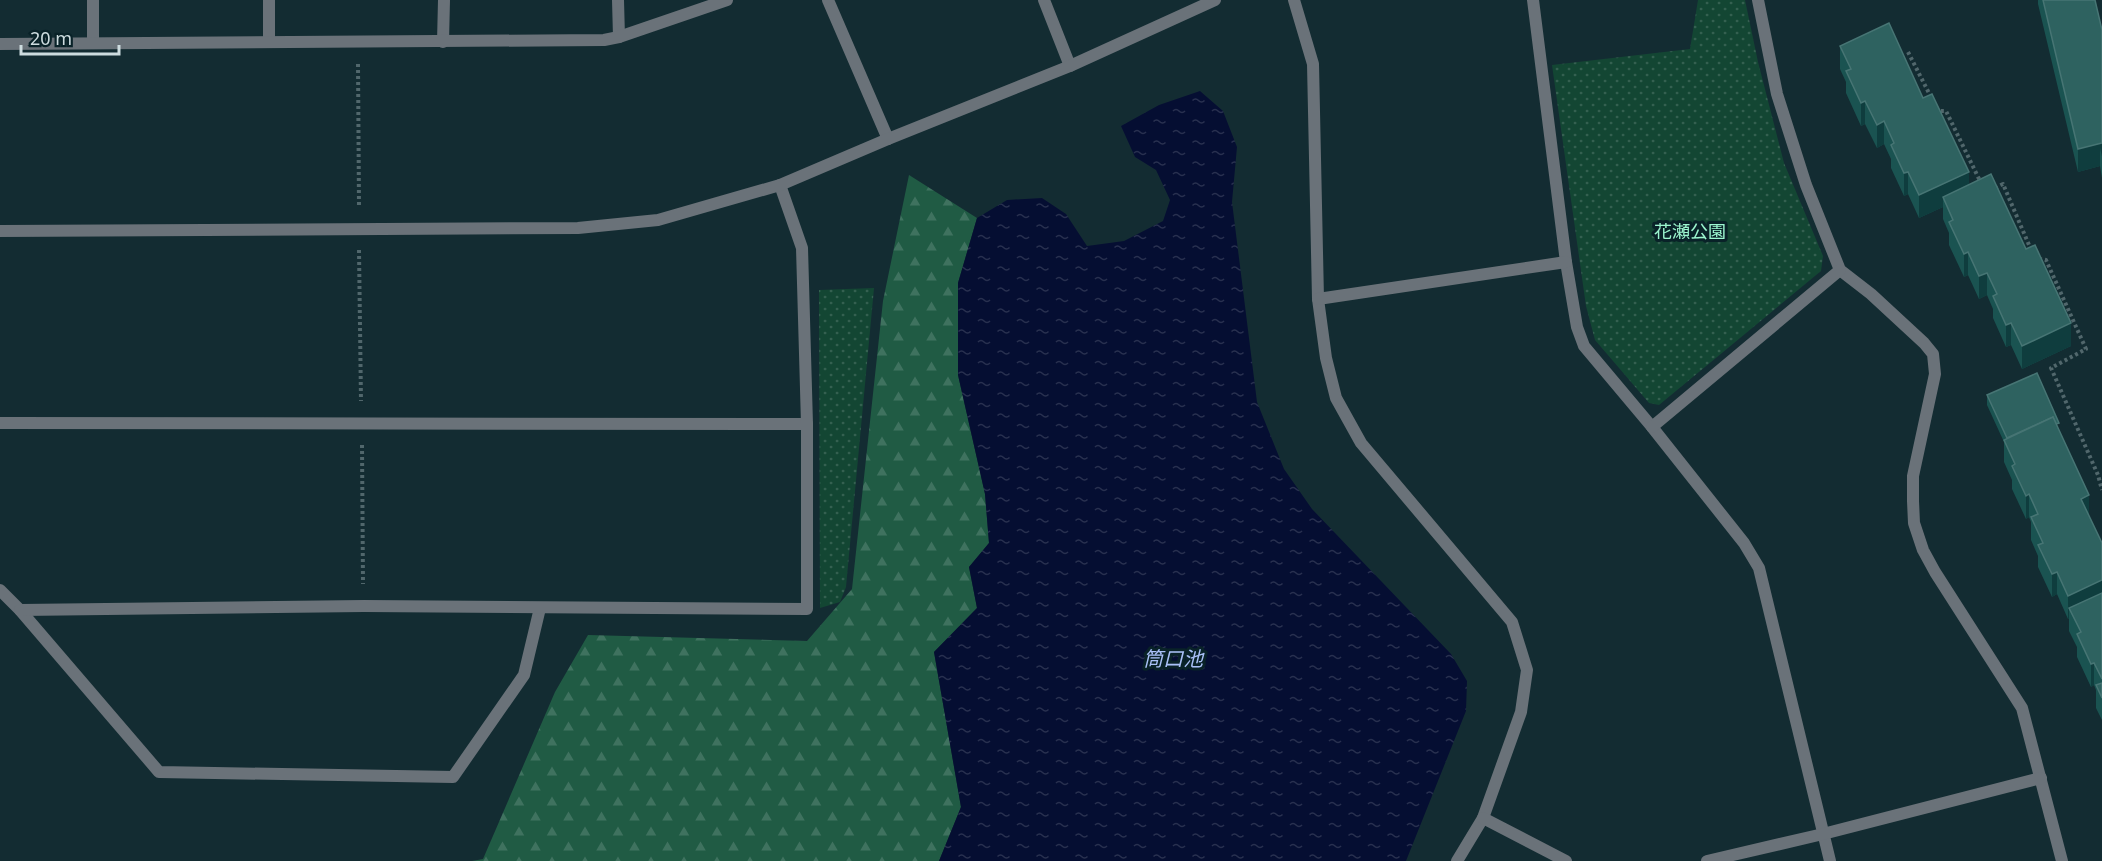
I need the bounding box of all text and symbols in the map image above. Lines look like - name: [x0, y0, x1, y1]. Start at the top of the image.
- scale bar: [21, 18, 118, 56]
- text: 20 m: [30, 26, 72, 50]
- park label: 花瀬公園: [1654, 219, 1726, 243]
- water label: 筒口池: [1143, 645, 1205, 672]

